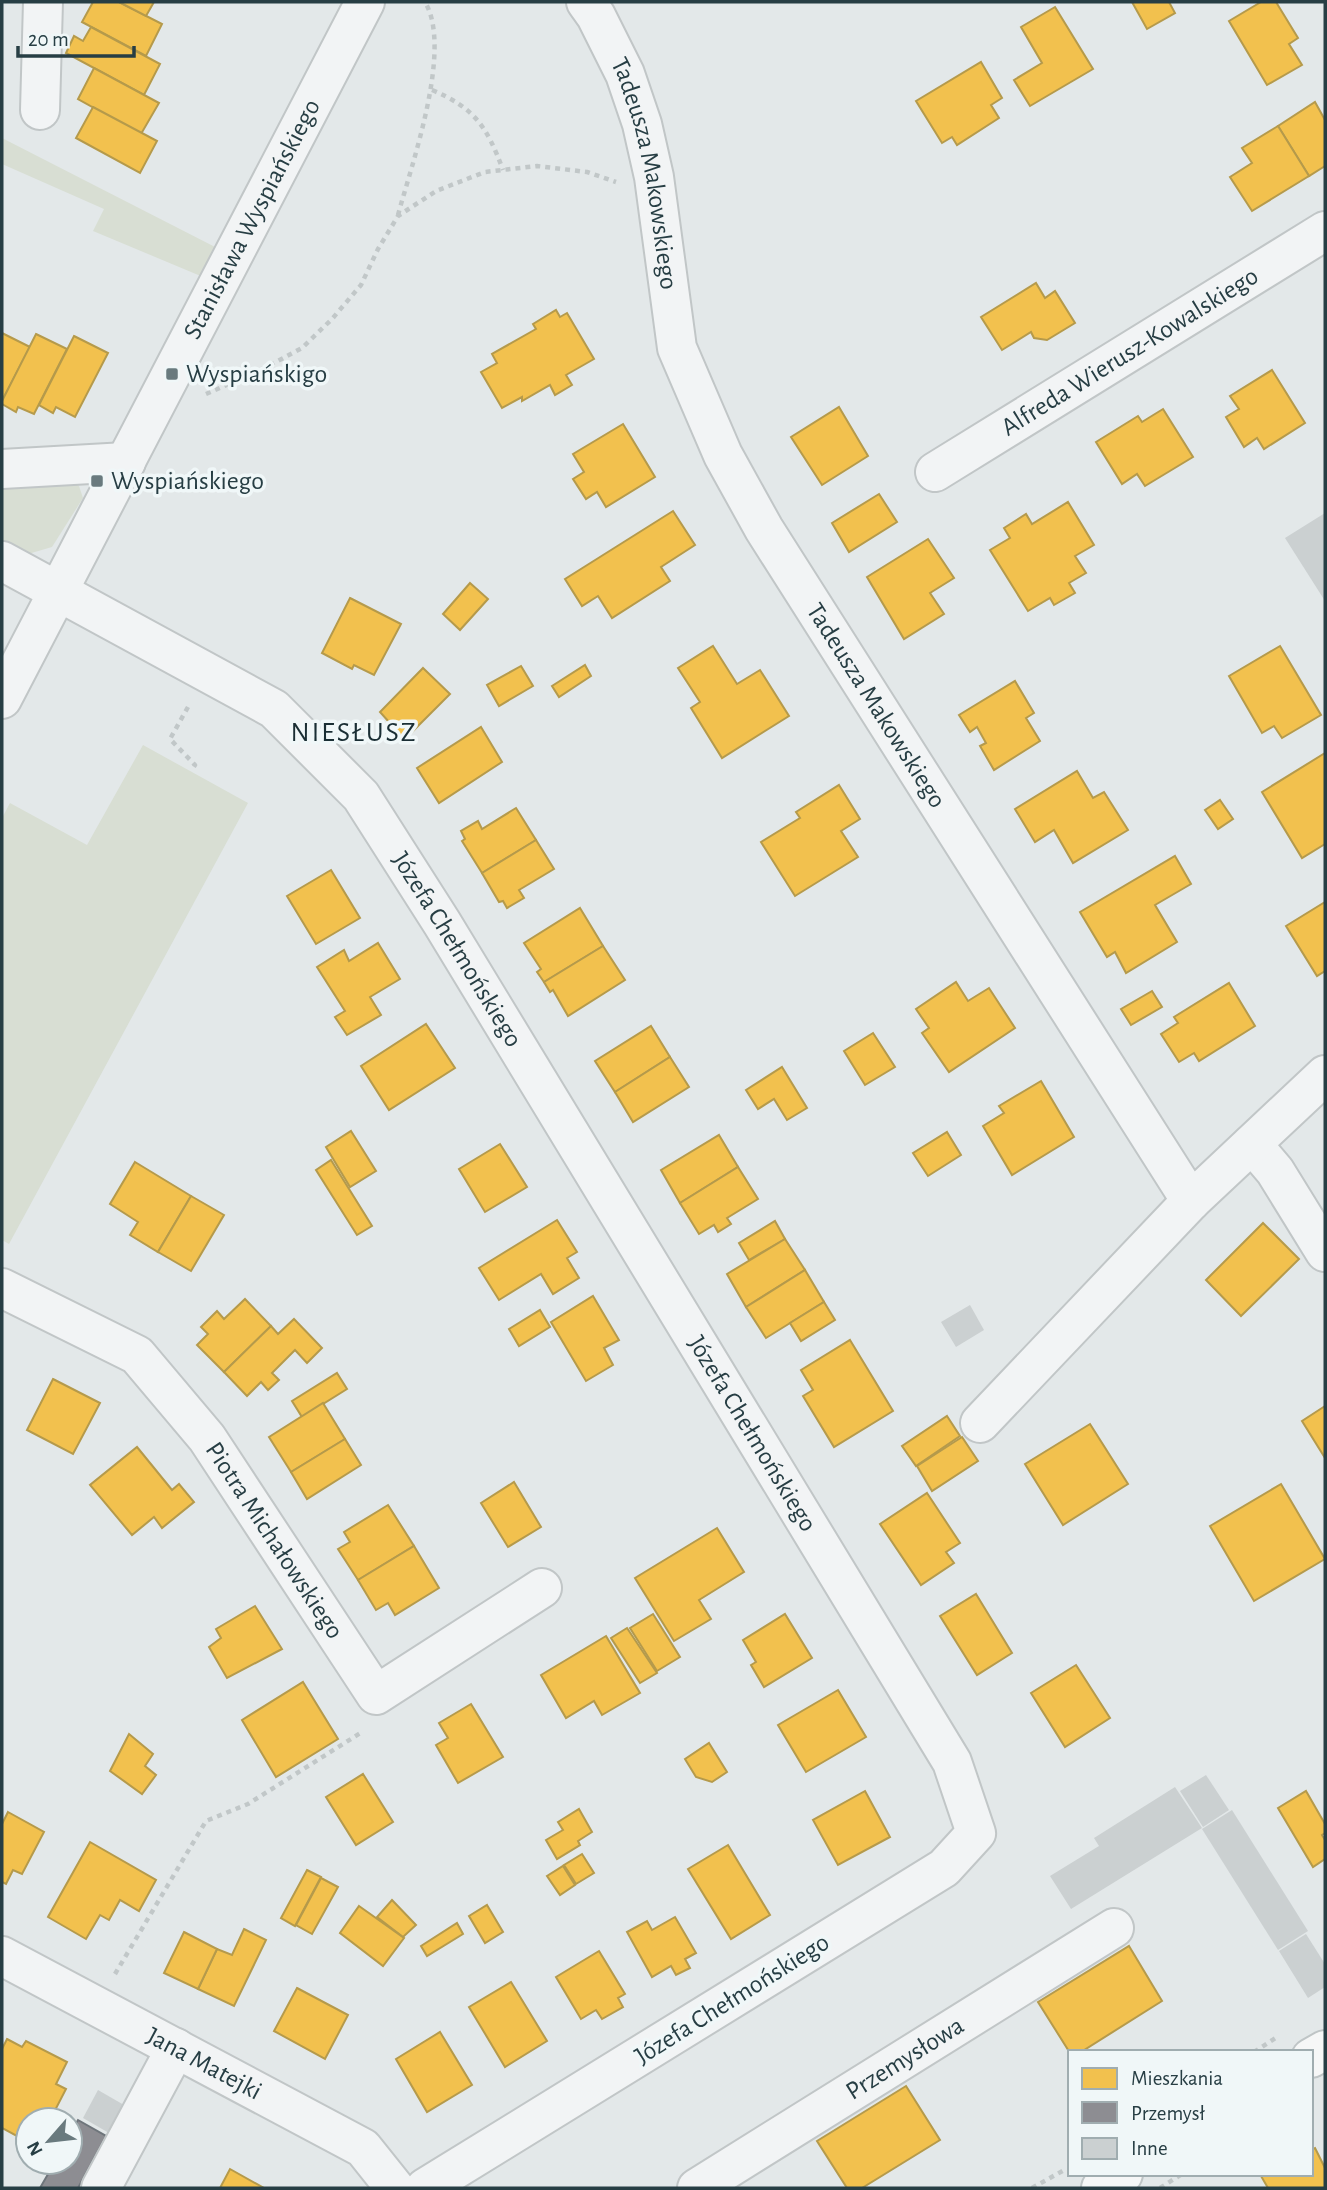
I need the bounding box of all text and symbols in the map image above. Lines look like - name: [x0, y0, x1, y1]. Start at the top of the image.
- scale bar: [18, 14, 133, 58]
- text: 20 m: [28, 29, 69, 50]
- street label: Tadeusza Makowskiego: [606, 53, 682, 291]
- street label: Stanisława Wyspiańskiego: [179, 95, 325, 343]
- street label: Alfreda Wierusz-Kowalskiego: [997, 263, 1263, 441]
- place label: Wyspiańskigo: [186, 361, 327, 387]
- marker: Wyspiańskigo: [164, 366, 180, 382]
- place label: Wyspiańskiego: [111, 468, 264, 494]
- marker: Wyspiańskiego: [89, 473, 105, 489]
- street label: Tadeusza Makowskiego: [802, 599, 951, 813]
- district label: NIESŁUSZ: [291, 719, 417, 747]
- street label: Józefa Chełmońskiego: [387, 848, 527, 1052]
- street label: Józefa Chełmońskiego: [683, 1331, 822, 1536]
- street label: Piotra Michałowskiego: [201, 1438, 348, 1644]
- street label: Józefa Chełmońskiego: [630, 1929, 834, 2069]
- street label: Przemysłowa: [841, 2012, 968, 2105]
- street label: Jana Matejki: [142, 2022, 266, 2105]
- legend: [1068, 2050, 1313, 2176]
- text: Mieszkania: [1131, 2068, 1223, 2089]
- text: Przemysł: [1131, 2103, 1206, 2124]
- north arrow: [14, 2106, 84, 2176]
- text: N: [24, 2138, 47, 2159]
- text: Inne: [1131, 2138, 1168, 2159]

